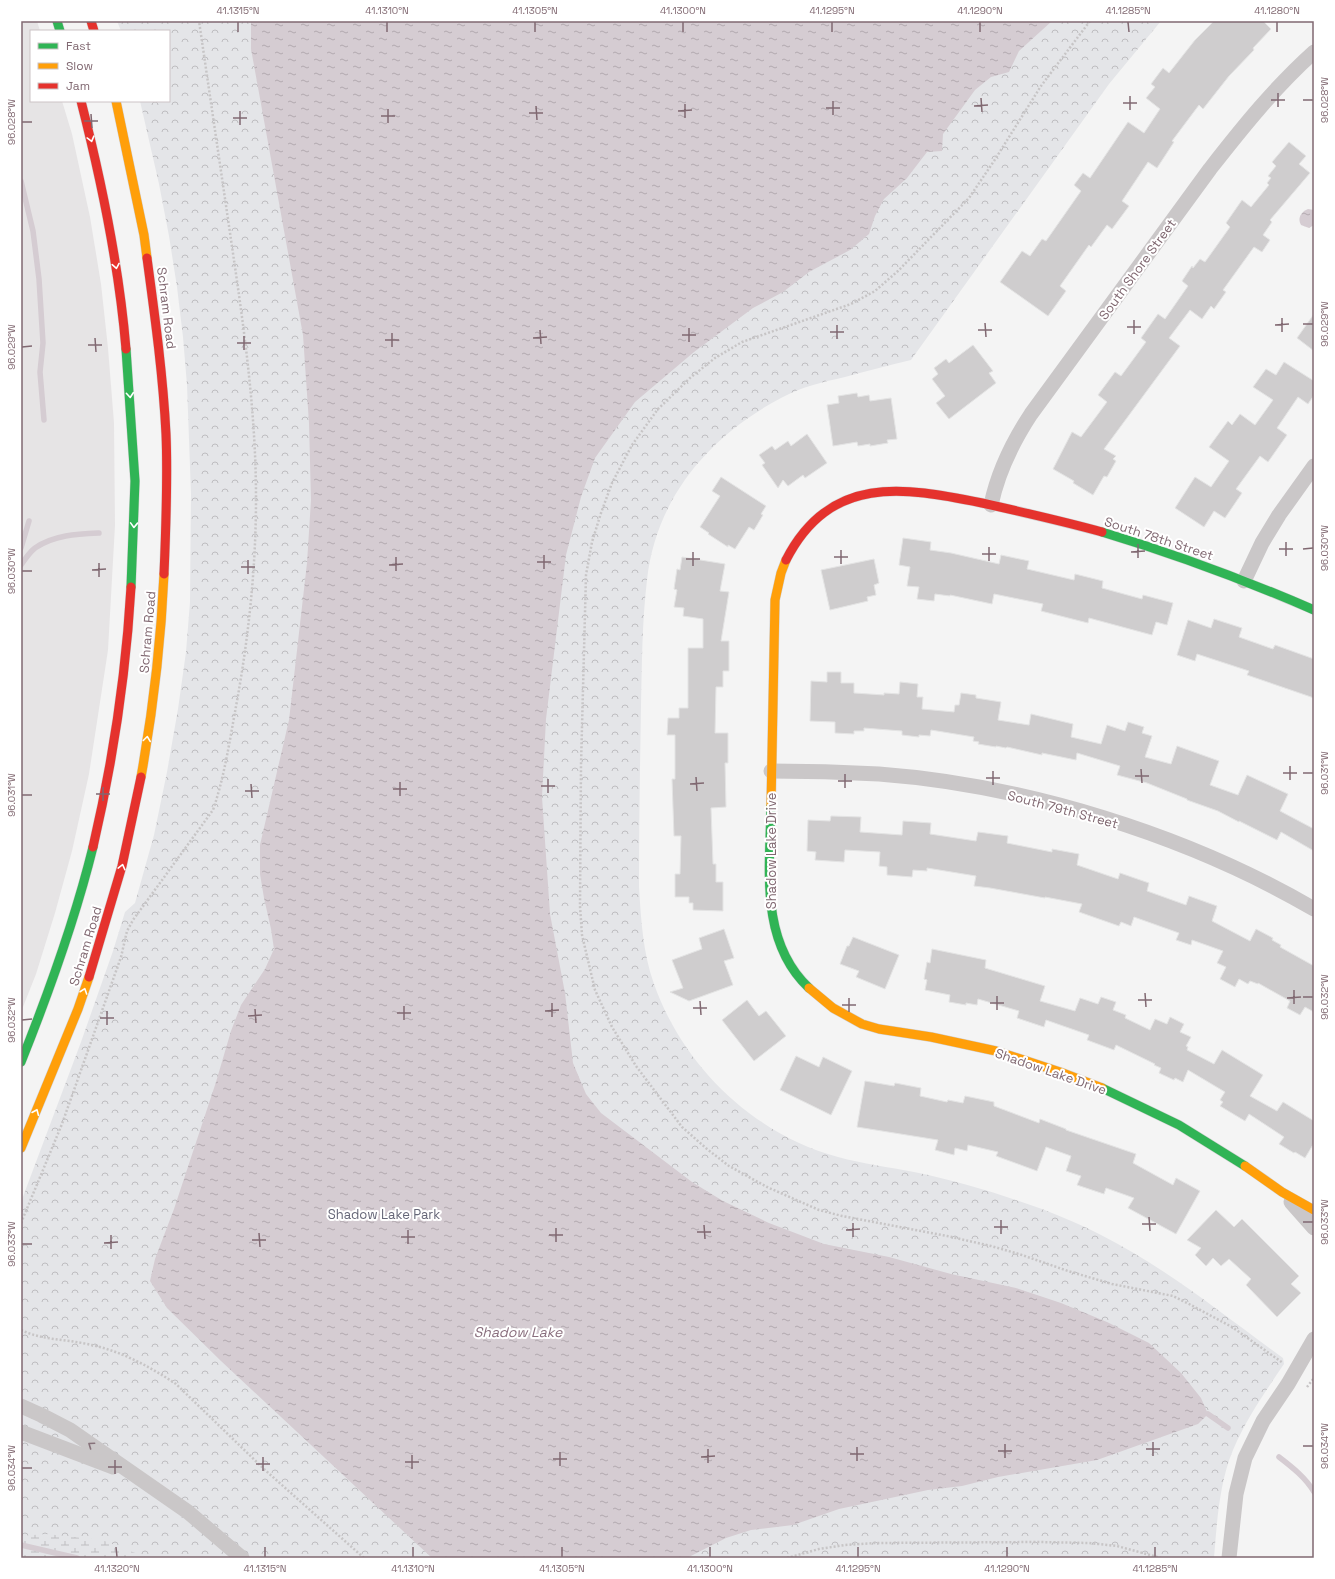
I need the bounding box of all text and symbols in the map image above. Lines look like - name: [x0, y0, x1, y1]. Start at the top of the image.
- text: 41.1315°N: [216, 4, 260, 17]
- text: 41.1310°N: [365, 4, 409, 17]
- text: 41.1305°N: [512, 4, 558, 17]
- text: 41.1300°N: [660, 4, 706, 17]
- text: 41.1295°N: [809, 4, 855, 17]
- text: 41.1290°N: [957, 4, 1003, 17]
- text: 41.1285°N: [1105, 4, 1151, 17]
- text: 41.1280°N: [1254, 4, 1300, 17]
- legend: [30, 30, 170, 102]
- text: Fast: [66, 38, 91, 54]
- text: Slow: [66, 58, 93, 74]
- text: 96.028°W: [1318, 77, 1331, 123]
- text: Jam: [66, 78, 90, 94]
- text: 96.028°W: [5, 99, 18, 145]
- one-way arrow: [86, 135, 94, 142]
- street label: South Shore Street: [1095, 215, 1180, 323]
- one-way arrow: [111, 263, 120, 269]
- street label: Schram Road: [153, 266, 180, 350]
- text: 96.029°W: [1318, 301, 1331, 347]
- text: 96.029°W: [5, 324, 18, 370]
- one-way arrow: [125, 392, 134, 398]
- street label: South 78th Street: [1102, 513, 1216, 564]
- one-way arrow: [130, 522, 139, 528]
- text: 96.030°W: [1318, 525, 1331, 571]
- text: 96.030°W: [5, 548, 18, 594]
- street label: Schram Road: [135, 590, 160, 674]
- one-way arrow: [142, 736, 151, 742]
- text: 96.031°W: [1318, 751, 1331, 795]
- text: 96.031°W: [5, 773, 18, 817]
- street label: South 79th Street: [1006, 787, 1120, 832]
- street label: Shadow Lake Drive: [763, 793, 780, 909]
- one-way arrow: [117, 863, 126, 870]
- street label: Schram Road: [65, 904, 106, 988]
- text: 96.032°W: [1318, 974, 1331, 1020]
- one-way arrow: [80, 988, 88, 995]
- text: 96.032°W: [5, 997, 18, 1043]
- street label: Shadow Lake Drive: [993, 1044, 1109, 1099]
- one-way arrow: [32, 1108, 40, 1115]
- text: 96.033°W: [1318, 1199, 1331, 1245]
- park label: Shadow Lake Park: [328, 1206, 440, 1223]
- text: 96.033°W: [5, 1221, 18, 1267]
- water label: Shadow Lake: [474, 1323, 563, 1341]
- text: 96.034°W: [1318, 1423, 1331, 1469]
- one-way arrow: [88, 1442, 95, 1450]
- text: 96.034°W: [5, 1445, 18, 1491]
- text: 41.1320°N: [94, 1562, 140, 1575]
- text: 41.1315°N: [243, 1562, 287, 1575]
- text: 41.1310°N: [391, 1562, 435, 1575]
- text: 41.1305°N: [539, 1562, 585, 1575]
- text: 41.1300°N: [687, 1562, 733, 1575]
- text: 41.1295°N: [835, 1562, 881, 1575]
- text: 41.1290°N: [984, 1562, 1030, 1575]
- text: 41.1285°N: [1132, 1562, 1178, 1575]

